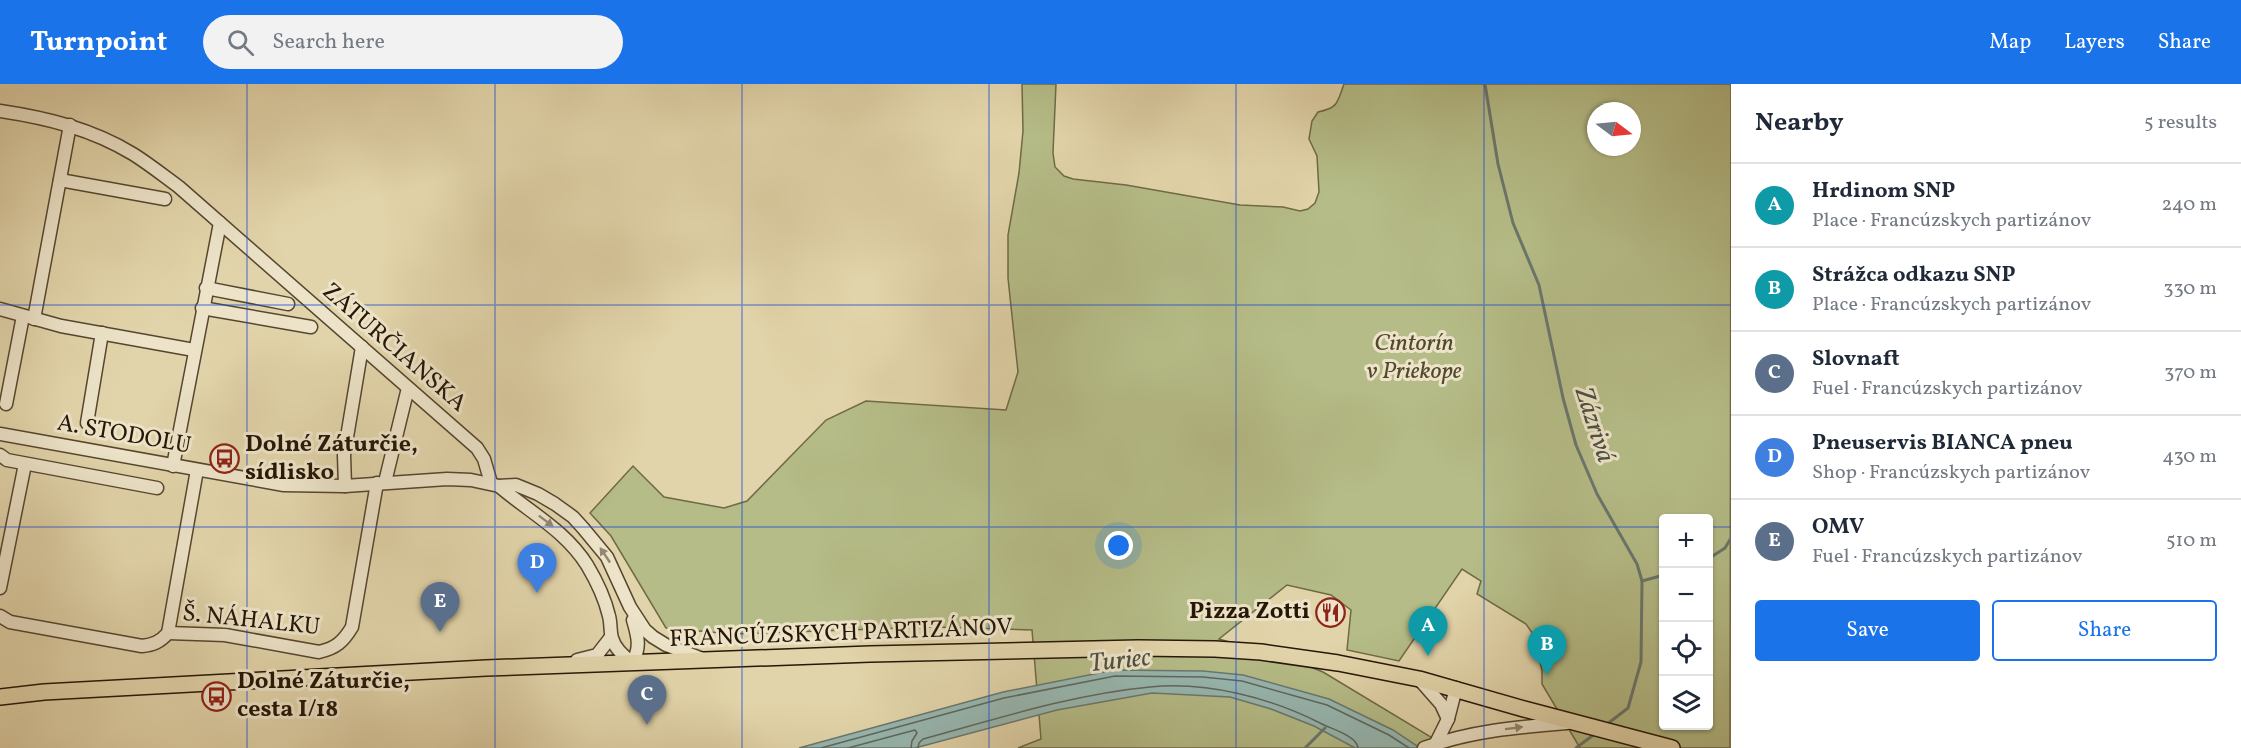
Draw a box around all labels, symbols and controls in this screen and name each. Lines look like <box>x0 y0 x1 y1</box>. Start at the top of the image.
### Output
search box <box>203 15 623 69</box>
text: Turnpoint <box>30 23 167 62</box>
icon: search <box>224 26 257 59</box>
text: Search here <box>272 27 385 58</box>
text: Map <box>1989 28 2031 57</box>
text: Layers <box>2064 28 2125 57</box>
text: Share <box>2158 28 2211 57</box>
north arrow <box>1587 102 1641 156</box>
text: Nearby <box>1755 105 1844 141</box>
text: 5 results <box>2144 109 2217 137</box>
text: Hrdinom SNP <box>1812 176 1955 207</box>
text: A <box>1767 191 1782 219</box>
text: 240 m <box>2162 191 2217 219</box>
text: Place · Francúzskych partizánov <box>1812 207 2091 235</box>
text: Strážca odkazu SNP <box>1812 260 2016 291</box>
street label: ZÁTURČIANSKA <box>314 275 474 421</box>
text: B <box>1768 275 1781 303</box>
text: 330 m <box>2163 275 2217 303</box>
text: Place · Francúzskych partizánov <box>1812 291 2091 319</box>
park label: Cintorín v Priekope <box>1367 327 1462 389</box>
text: Slovnaft <box>1812 344 1900 375</box>
text: C <box>1768 359 1781 387</box>
text: 370 m <box>2164 359 2217 387</box>
text: Fuel · Francúzskych partizánov <box>1812 375 2083 403</box>
water label: Zázrivá <box>1565 382 1623 467</box>
street label: A. STODOLU <box>54 406 194 464</box>
place label: Dolné Záturčie, sídlisko <box>245 428 418 490</box>
text: Pneuservis BIANCA pneu <box>1812 428 2073 459</box>
bus stop icon: Dolné Záturčie, sídlisko <box>208 443 240 475</box>
text: D <box>1767 443 1782 471</box>
text: 430 m <box>2162 443 2217 471</box>
text: Shop · Francúzskych partizánov <box>1812 459 2090 487</box>
text: OMV <box>1812 512 1864 543</box>
one-way arrow <box>538 514 553 526</box>
map controls <box>1659 514 1713 730</box>
button: + <box>1659 514 1713 568</box>
text: E <box>1768 527 1781 555</box>
text: 510 m <box>2166 527 2217 555</box>
your location <box>1104 531 1133 560</box>
text: Fuel · Francúzskych partizánov <box>1812 543 2083 571</box>
pin: D <box>518 544 556 593</box>
one-way arrow <box>599 547 611 563</box>
button: − <box>1659 568 1713 622</box>
pin: E <box>420 582 460 632</box>
place label: Pizza Zotti <box>1189 595 1310 629</box>
restaurant icon: Pizza Zotti <box>1315 596 1347 628</box>
street label: Š. NÁHALKU <box>181 597 321 645</box>
button: Save <box>1755 600 1980 661</box>
button: Share <box>1992 600 2217 661</box>
pin: A <box>1408 606 1448 656</box>
street label: FRANCÚZSKYCH PARTIZÁNOV <box>669 611 1013 657</box>
button: locate <box>1659 622 1713 676</box>
pin: B <box>1528 626 1566 675</box>
water label: Turiec <box>1087 640 1153 682</box>
place label: Dolné Záturčie, cesta I/18 <box>237 665 410 727</box>
pin: C <box>628 676 666 725</box>
button: layers <box>1659 676 1713 730</box>
bus stop icon: Dolné Záturčie, cesta I/18 <box>200 680 232 712</box>
one-way arrow <box>1504 723 1523 732</box>

